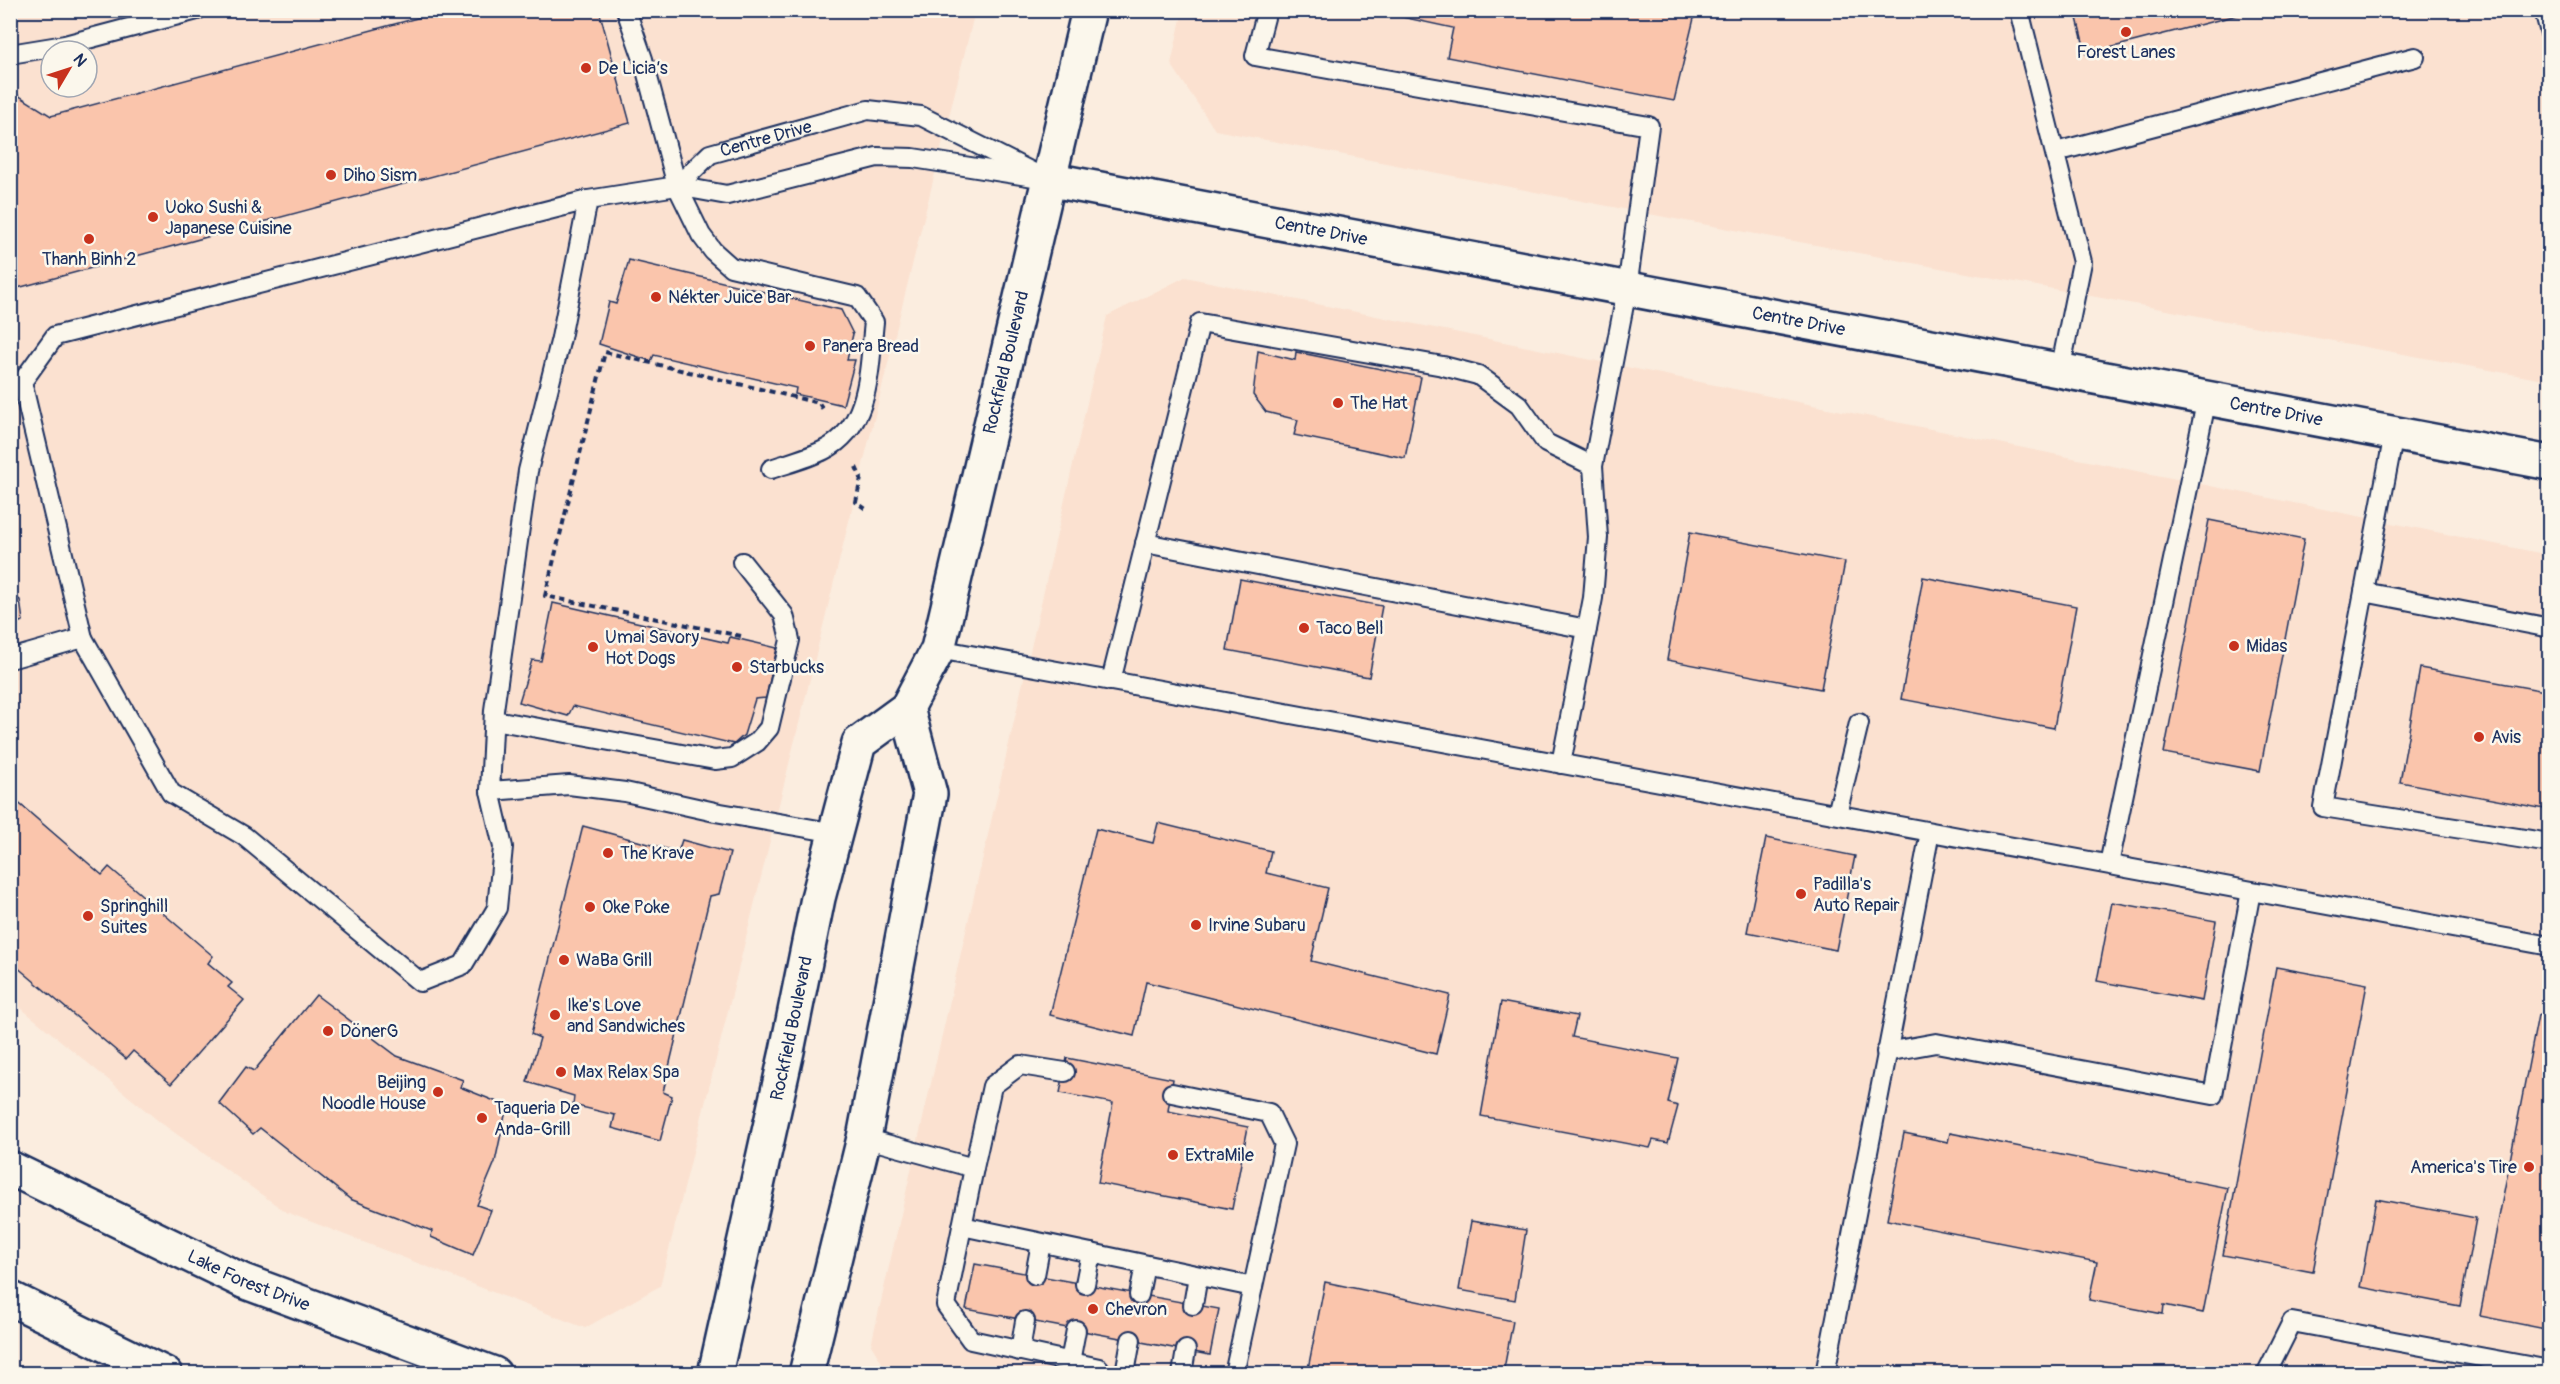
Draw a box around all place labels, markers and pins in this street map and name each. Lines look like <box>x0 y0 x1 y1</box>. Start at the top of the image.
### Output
marker: Forest Lanes <box>2119 25 2133 39</box>
place label: Forest Lanes <box>2077 41 2175 64</box>
place label: De Licia’s <box>598 57 668 80</box>
marker: De Licia’s <box>579 61 593 75</box>
place label: Diho Sism <box>343 164 417 187</box>
marker: Diho Sism <box>324 168 338 182</box>
place label: Uoko Sushi & Japanese Cuisine <box>165 196 292 240</box>
marker: Uoko Sushi & Japanese Cuisine <box>146 210 160 224</box>
marker: Thanh Binh 2 <box>82 232 96 246</box>
place label: Thanh Binh 2 <box>42 248 136 271</box>
place label: Nékter Juice Bar <box>668 286 792 309</box>
marker: Nékter Juice Bar <box>649 290 663 304</box>
place label: Panera Bread <box>822 335 919 358</box>
marker: Panera Bread <box>803 339 817 353</box>
place label: The Hat <box>1350 392 1408 415</box>
marker: The Hat <box>1331 396 1345 410</box>
place label: Taco Bell <box>1316 617 1384 640</box>
marker: Taco Bell <box>1297 621 1311 635</box>
place label: Umai Savory Hot Dogs <box>605 626 699 670</box>
place label: Midas <box>2246 635 2287 658</box>
marker: Midas <box>2227 639 2241 653</box>
marker: Umai Savory Hot Dogs <box>586 640 600 654</box>
place label: Starbucks <box>749 656 824 679</box>
marker: Starbucks <box>730 660 744 674</box>
place label: Avis <box>2491 726 2521 749</box>
marker: Avis <box>2472 730 2486 744</box>
place label: The Krave <box>620 842 694 865</box>
marker: The Krave <box>601 846 615 860</box>
place label: Padilla's Auto Repair <box>1813 873 1900 917</box>
marker: Padilla's Auto Repair <box>1794 887 1808 901</box>
place label: Springhill Suites <box>100 895 168 939</box>
place label: Oke Poke <box>602 896 670 919</box>
marker: Oke Poke <box>583 900 597 914</box>
marker: Springhill Suites <box>81 909 95 923</box>
place label: Irvine Subaru <box>1208 914 1306 937</box>
marker: Irvine Subaru <box>1189 918 1203 932</box>
place label: WaBa Grill <box>576 949 652 972</box>
marker: WaBa Grill <box>557 953 571 967</box>
place label: Ike's Love and Sandwiches <box>567 994 685 1038</box>
marker: Ike's Love and Sandwiches <box>548 1008 562 1022</box>
place label: DönerG <box>340 1020 399 1043</box>
marker: DönerG <box>321 1024 335 1038</box>
place label: Max Relax Spa <box>573 1061 679 1084</box>
marker: Max Relax Spa <box>554 1065 568 1079</box>
place label: Beijing Noodle House <box>322 1071 426 1115</box>
marker: Beijing Noodle House <box>431 1085 445 1099</box>
place label: Taqueria De Anda-Grill <box>494 1097 580 1141</box>
marker: Taqueria De Anda-Grill <box>475 1111 489 1125</box>
place label: ExtraMile <box>1185 1144 1254 1167</box>
marker: ExtraMile <box>1166 1148 1180 1162</box>
place label: America's Tire <box>2410 1156 2517 1179</box>
marker: America's Tire <box>2522 1160 2536 1174</box>
place label: Chevron <box>1105 1298 1167 1321</box>
marker: Chevron <box>1086 1302 1100 1316</box>

